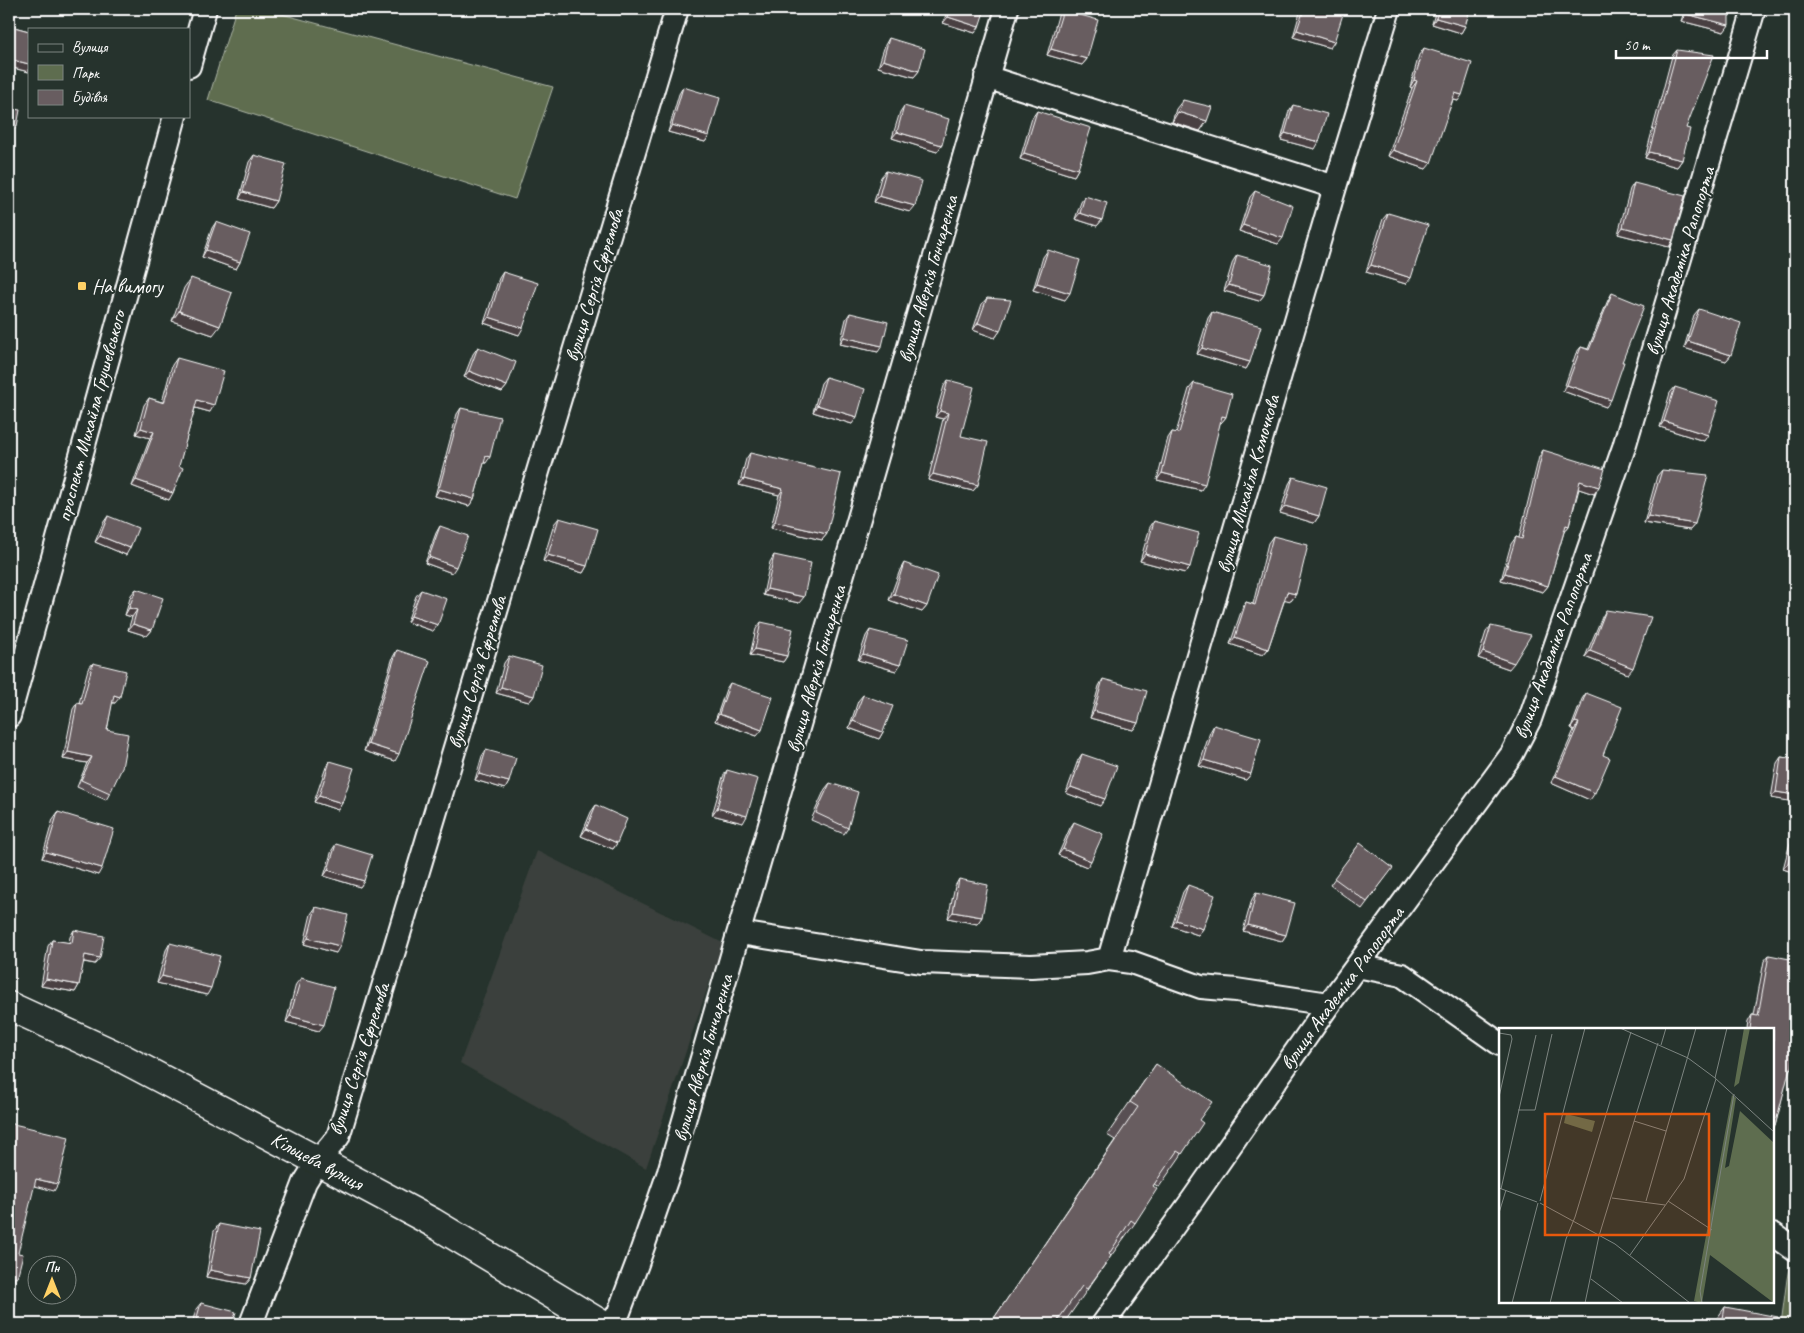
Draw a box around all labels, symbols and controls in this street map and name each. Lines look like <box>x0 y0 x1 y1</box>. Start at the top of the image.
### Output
legend <box>28 28 190 118</box>
scale bar <box>1616 28 1768 60</box>
text: 50 m <box>1624 36 1651 55</box>
text: Вулиця <box>72 38 109 57</box>
text: Парк <box>72 64 100 83</box>
text: Будівля <box>72 88 107 107</box>
street label: вулиця Академіка Рапопорта <box>1639 162 1721 358</box>
street label: вулиця Аверкія Гончаренка <box>892 191 964 365</box>
street label: вулиця Сергія Єфремова <box>559 204 630 365</box>
place label: На вимогу <box>92 274 165 299</box>
marker: На вимогу <box>76 280 88 292</box>
street label: проспект Михайла Грушевського <box>51 306 132 524</box>
street label: вулиця Михайла Комочкова <box>1211 390 1286 576</box>
street label: вулиця Академіка Рапопорта <box>1508 548 1599 742</box>
street label: вулиця Аверкія Гончаренка <box>780 581 852 755</box>
street label: вулиця Сергія Єфремова <box>442 591 513 752</box>
street label: вулиця Академіка Рапопорта <box>1274 900 1411 1075</box>
street label: вулиця Аверкія Гончаренка <box>667 970 739 1144</box>
street label: вулиця Сергія Єфремова <box>323 978 396 1138</box>
inset map <box>1499 1028 1774 1303</box>
street label: Кільцева вулиця <box>267 1126 369 1197</box>
north arrow <box>28 1256 78 1306</box>
text: Пн <box>45 1259 60 1276</box>

